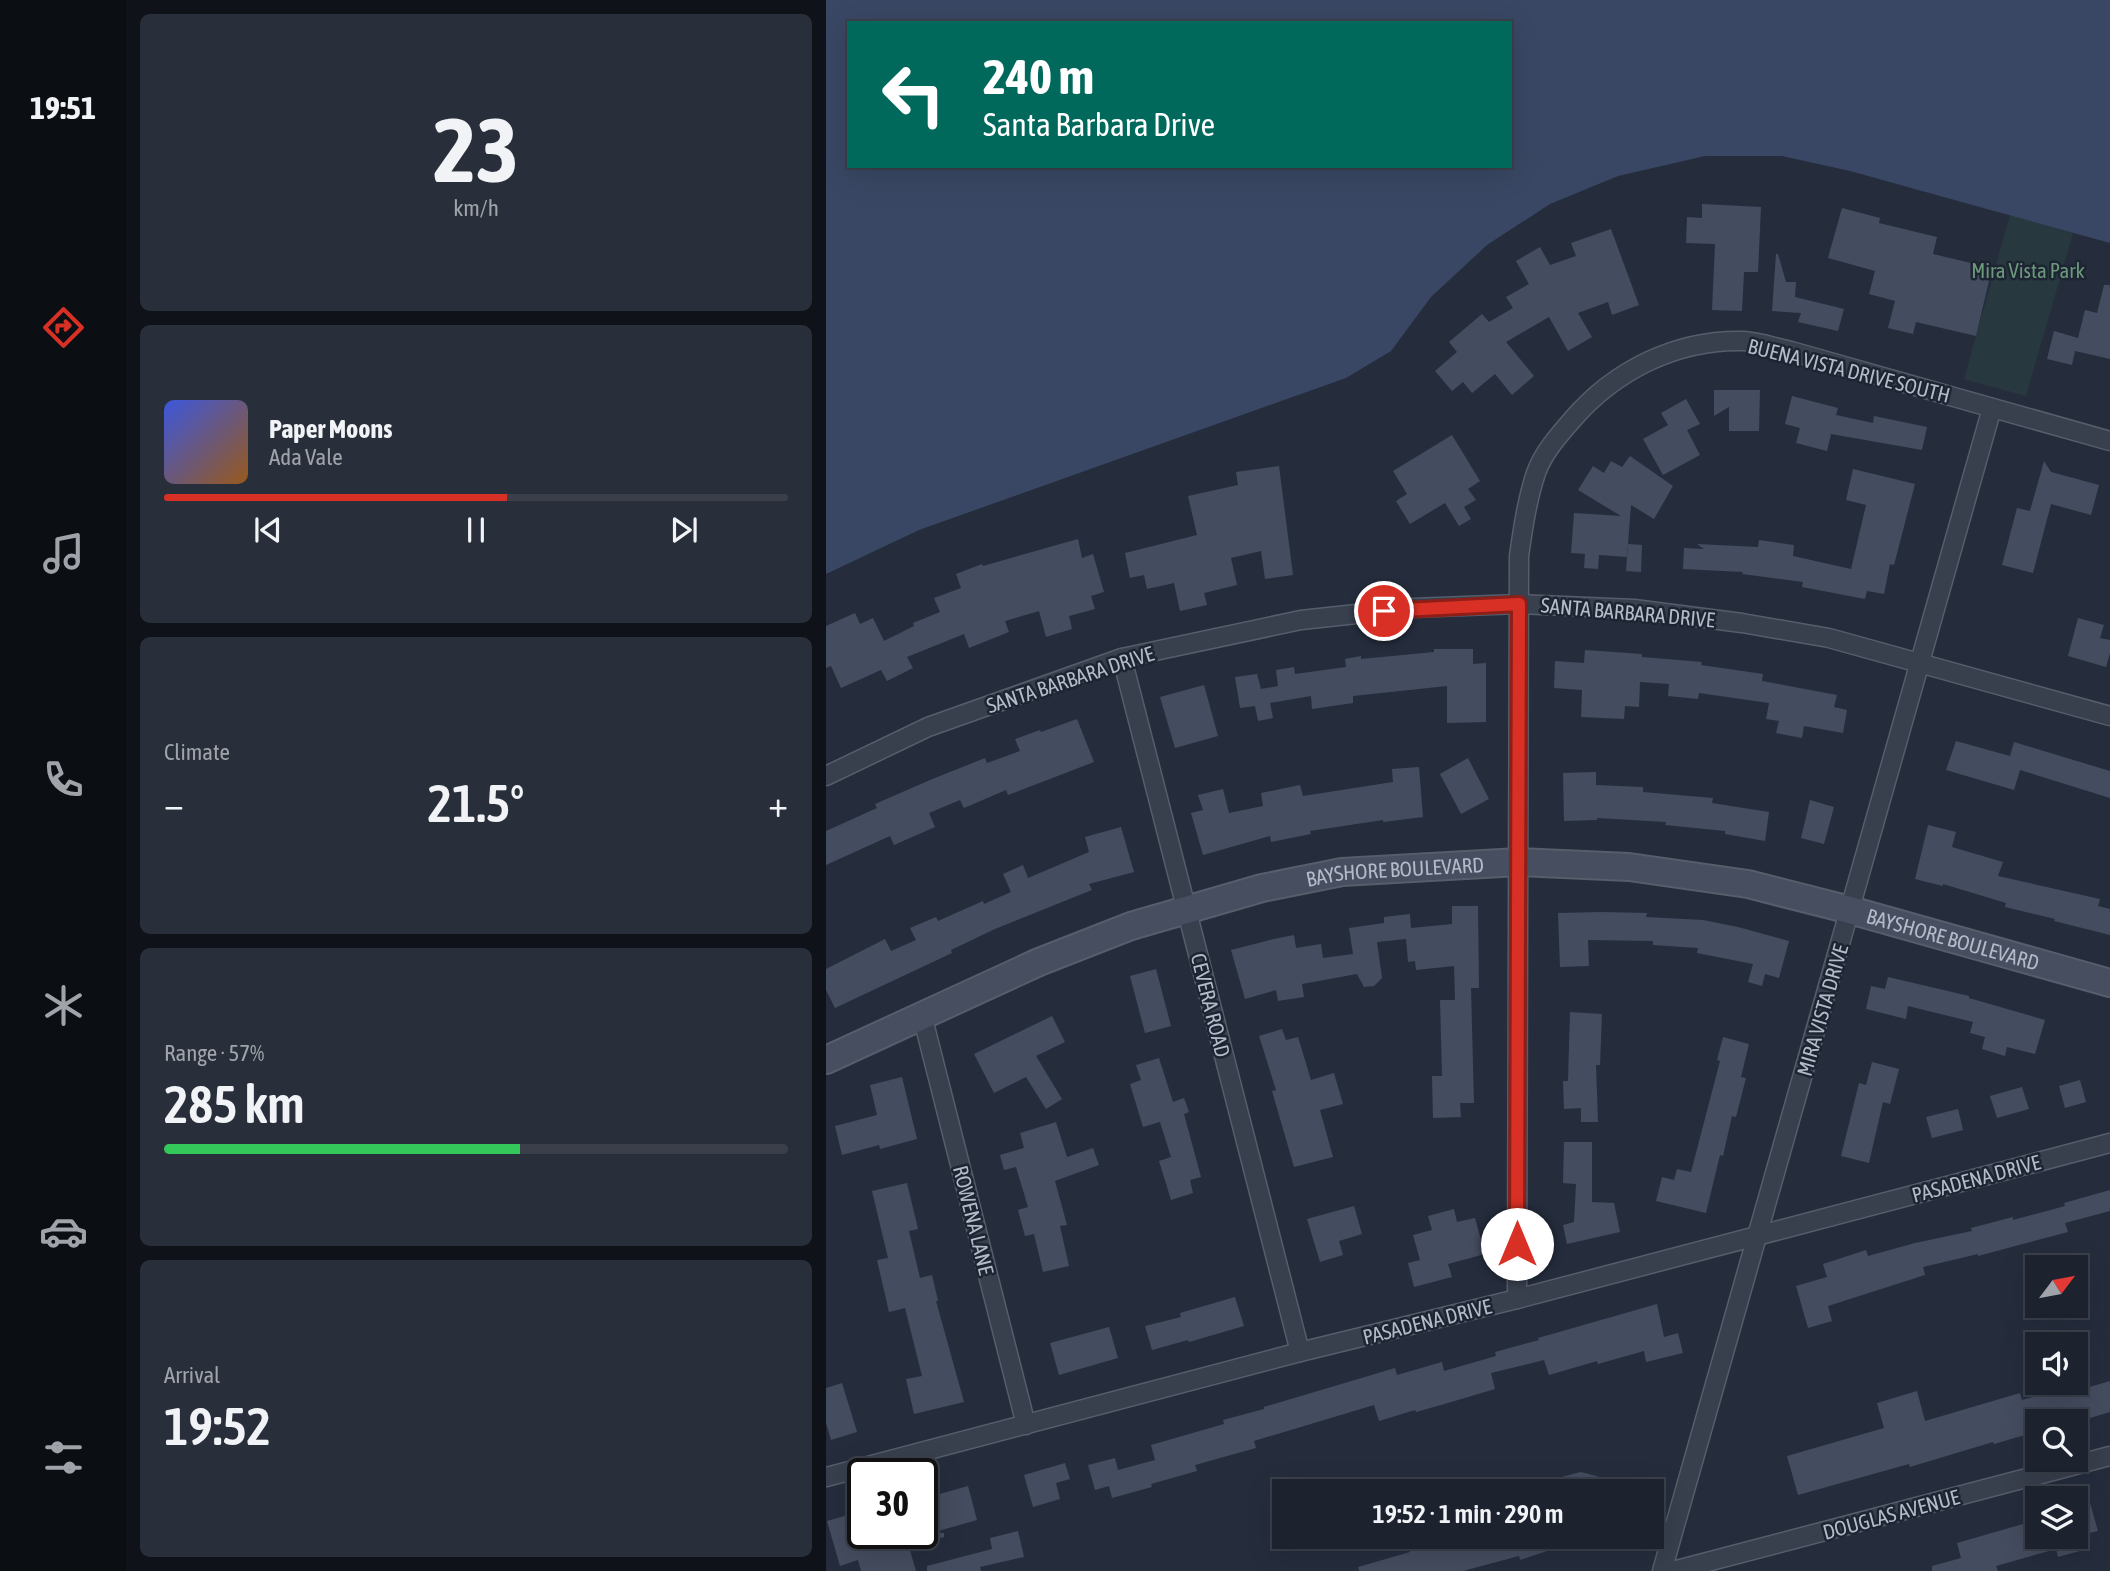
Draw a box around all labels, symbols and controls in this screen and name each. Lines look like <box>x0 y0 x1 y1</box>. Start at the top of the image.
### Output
text: 240 m <box>983 48 1094 104</box>
icon: left <box>868 49 959 140</box>
text: 19:51 <box>30 89 96 126</box>
text: 23 <box>433 97 519 201</box>
text: Santa Barbara Drive <box>983 106 1215 143</box>
text: km/h <box>453 195 499 221</box>
park label: Mira Vista Park <box>1971 258 2085 282</box>
icon: directions <box>39 303 88 352</box>
street label: BUENA VISTA DRIVE SOUTH <box>1745 333 1953 407</box>
text: Paper Moons <box>269 414 392 444</box>
text: Ada Vale <box>269 444 343 470</box>
icon: previous <box>249 511 287 549</box>
icon: pause <box>457 511 495 549</box>
icon: next <box>665 511 703 549</box>
icon: music <box>39 529 88 578</box>
pin <box>1354 581 1414 641</box>
icon: arrive <box>1365 592 1403 630</box>
street label: SANTA BARBARA DRIVE <box>1540 592 1716 632</box>
street label: SANTA BARBARA DRIVE <box>983 641 1157 717</box>
text: Climate <box>164 739 230 765</box>
icon: phone <box>39 755 88 804</box>
text: 21.5° <box>428 773 524 833</box>
text: − <box>164 782 184 825</box>
text: + <box>768 782 788 825</box>
street label: BAYSHORE BOULEVARD <box>1304 852 1484 891</box>
street label: BAYSHORE BOULEVARD <box>1864 903 2042 975</box>
street label: MIRA VISTA DRIVE <box>1792 941 1852 1079</box>
street label: CEVERA ROAD <box>1187 951 1235 1059</box>
icon: climate <box>39 981 88 1030</box>
text: Range · 57% <box>164 1040 264 1066</box>
text: 285 km <box>164 1074 305 1134</box>
street label: PASADENA DRIVE <box>1909 1149 2043 1207</box>
street label: ROWENA LANE <box>949 1163 999 1277</box>
icon: car <box>39 1207 88 1256</box>
position arrow <box>1480 1207 1554 1281</box>
north arrow <box>2025 1255 2088 1318</box>
map controls <box>2025 1255 2088 1549</box>
street label: PASADENA DRIVE <box>1360 1293 1494 1349</box>
button: sound <box>2025 1332 2088 1395</box>
text: Arrival <box>164 1362 220 1388</box>
text: 19:52 <box>164 1396 271 1456</box>
button: search <box>2025 1409 2088 1472</box>
icon: filters <box>39 1433 88 1482</box>
speed limit sign: 30 <box>847 1458 938 1549</box>
street label: DOUGLAS AVENUE <box>1820 1484 1962 1544</box>
button: layers <box>2025 1486 2088 1549</box>
text: 19:52 · 1 min · 290 m <box>1373 1499 1563 1529</box>

